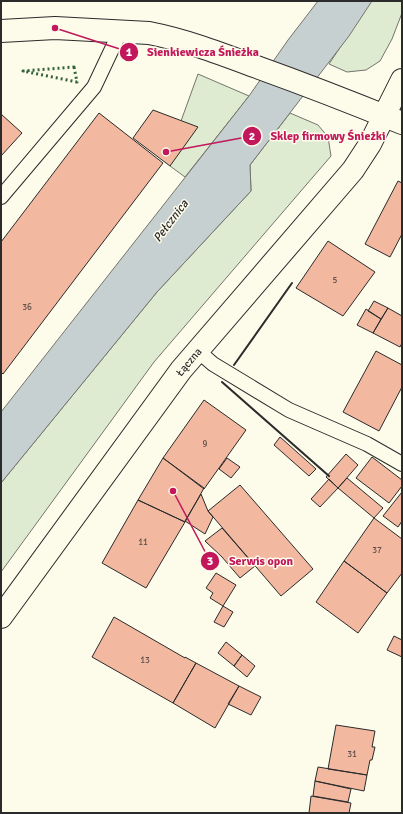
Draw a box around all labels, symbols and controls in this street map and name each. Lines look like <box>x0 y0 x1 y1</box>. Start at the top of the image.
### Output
callout: Sienkiewicza Śnieżka <box>119 40 267 64</box>
text: 1 <box>126 45 133 60</box>
text: Sienkiewicza Śnieżka <box>147 45 259 60</box>
callout: Sklep firmowy Śnieżki <box>242 124 394 148</box>
text: 2 <box>249 129 255 144</box>
text: Sklep firmowy Śnieżki <box>270 129 386 144</box>
water label: Pełcznica <box>150 196 192 245</box>
house number: 5 <box>333 275 338 286</box>
house number: 36 <box>22 302 32 313</box>
street label: Łączna <box>173 345 205 379</box>
house number: 9 <box>203 439 208 450</box>
house number: 11 <box>138 537 148 548</box>
house number: 37 <box>372 545 382 556</box>
callout: Serwis opon <box>200 549 301 573</box>
text: 3 <box>207 554 213 569</box>
text: Serwis opon <box>229 554 293 569</box>
house number: 13 <box>140 655 150 666</box>
house number: 31 <box>347 749 357 760</box>

